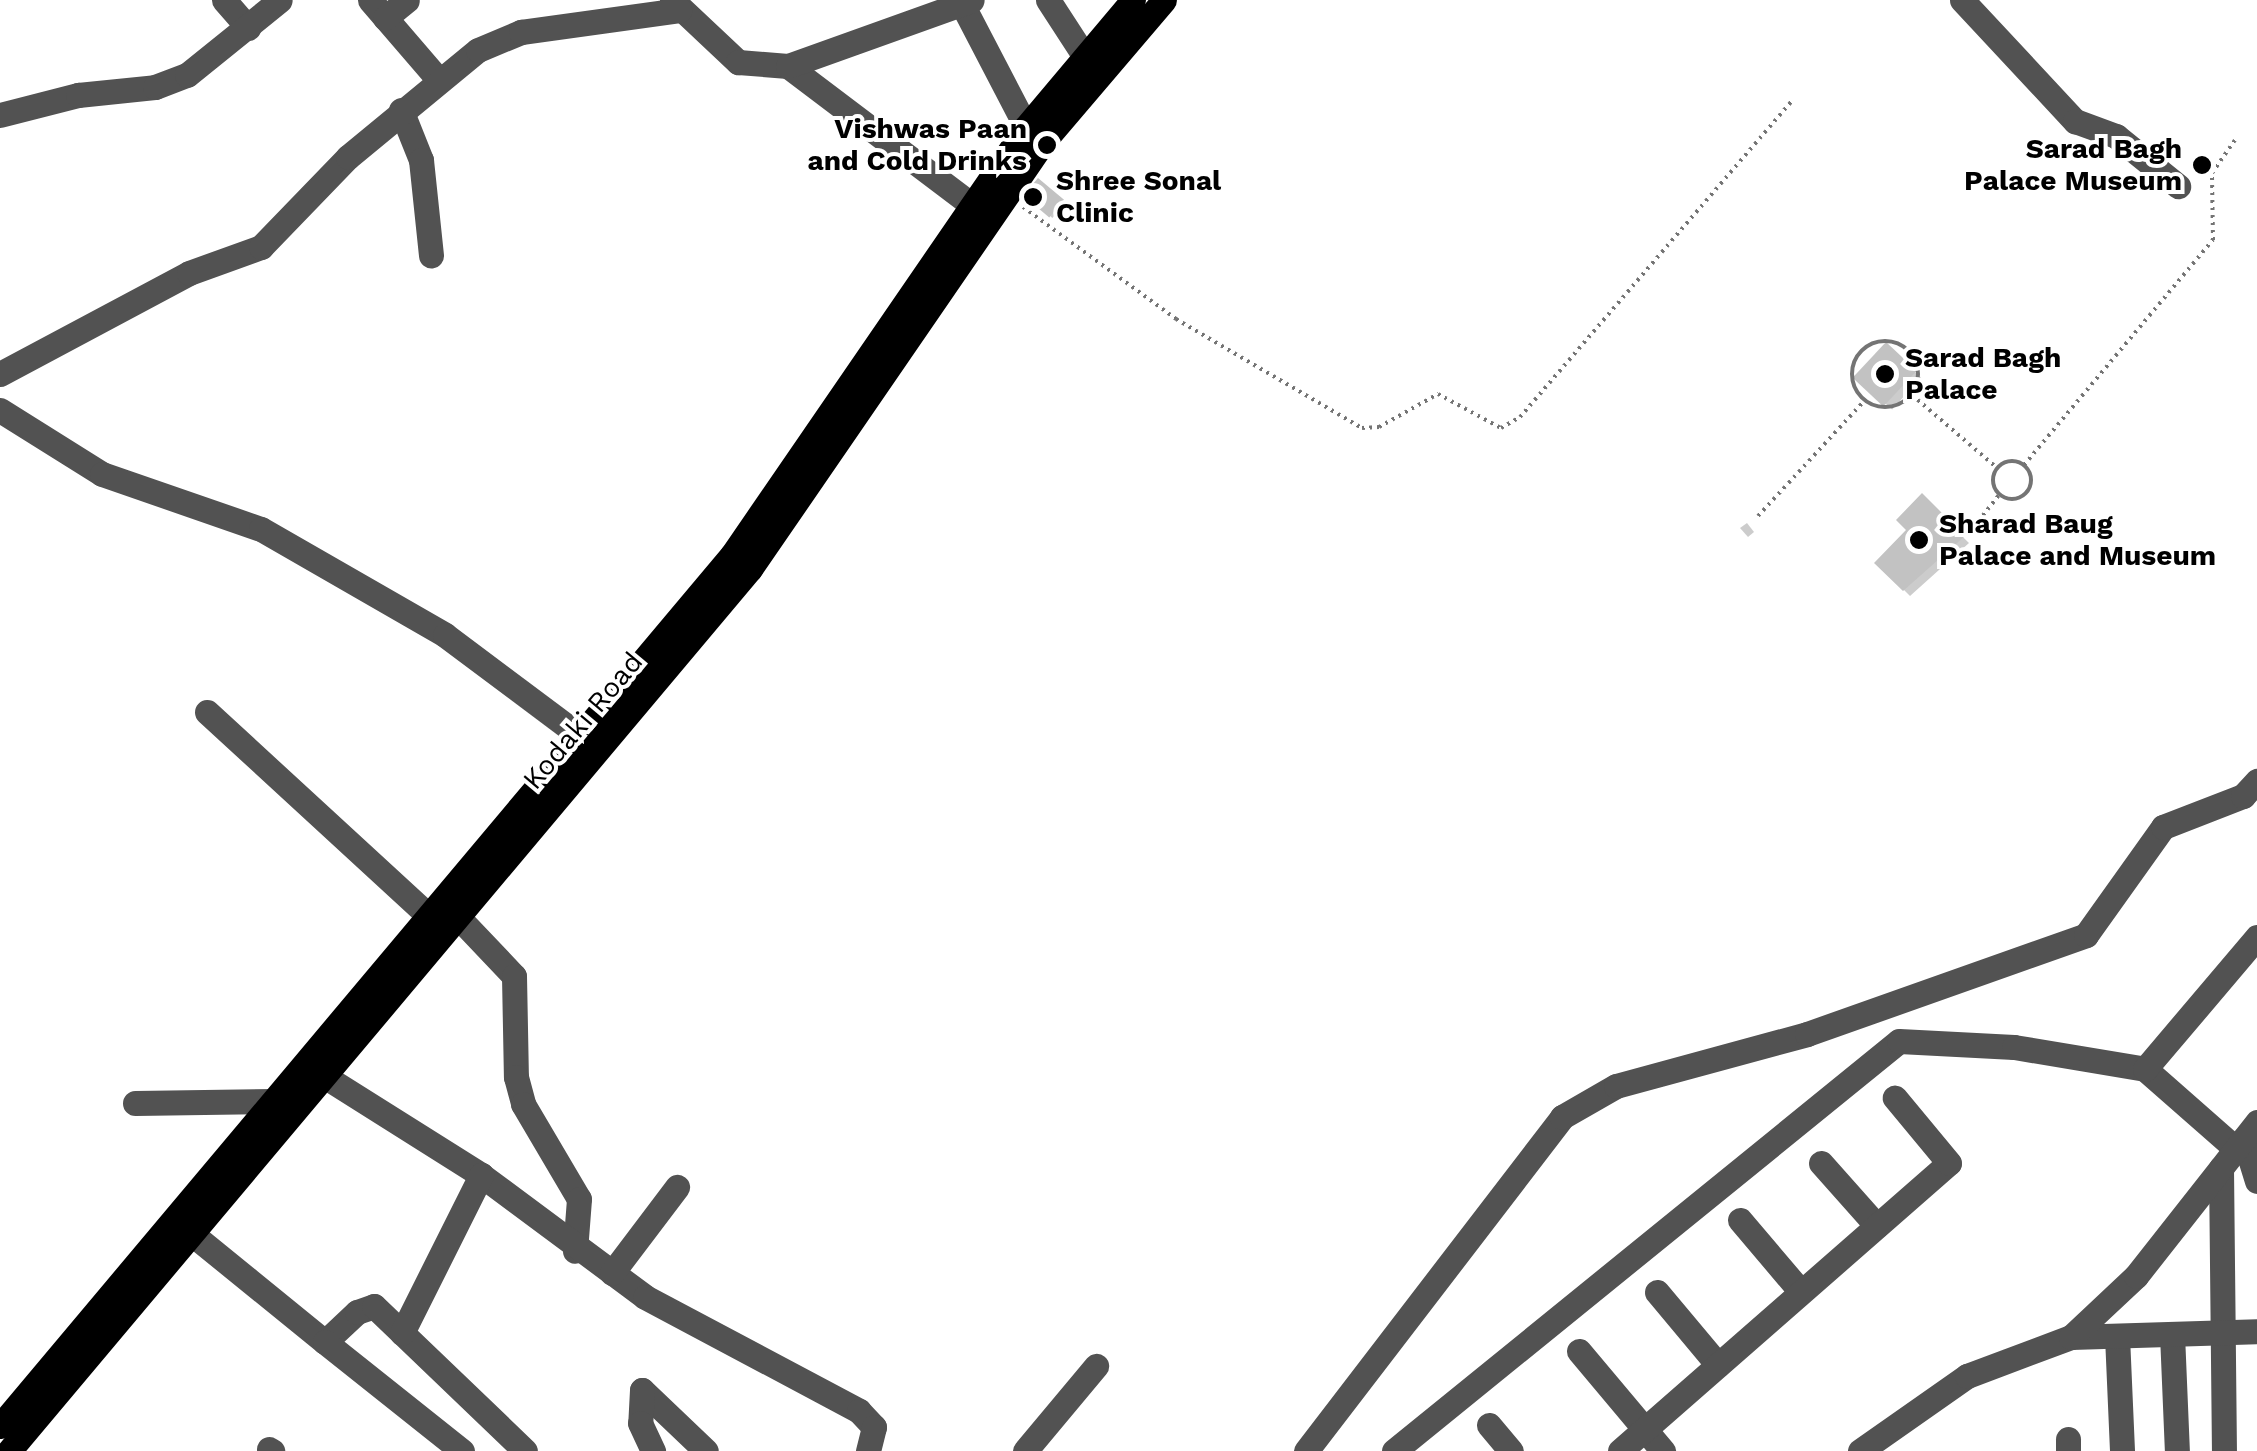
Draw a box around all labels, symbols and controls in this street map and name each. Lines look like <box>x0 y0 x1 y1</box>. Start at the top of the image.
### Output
place label: Vishwas Paan and Cold Drinks <box>807 112 1027 178</box>
place label: Sarad Bagh Palace Museum <box>1964 132 2182 198</box>
marker: Vishwas Paan and Cold Drinks <box>1036 134 1058 156</box>
marker: Sarad Bagh Palace Museum <box>2191 154 2213 176</box>
place label: Shree Sonal Clinic <box>1056 164 1221 230</box>
marker: Shree Sonal Clinic <box>1020 184 1046 210</box>
place label: Sarad Bagh Palace <box>1905 341 2061 407</box>
marker: Sarad Bagh Palace <box>1874 363 1896 385</box>
place label: Sharad Baug Palace and Museum <box>1939 507 2216 573</box>
marker: Sharad Baug Palace and Museum <box>1908 529 1930 551</box>
street label: Kodaki Road <box>516 646 650 796</box>

